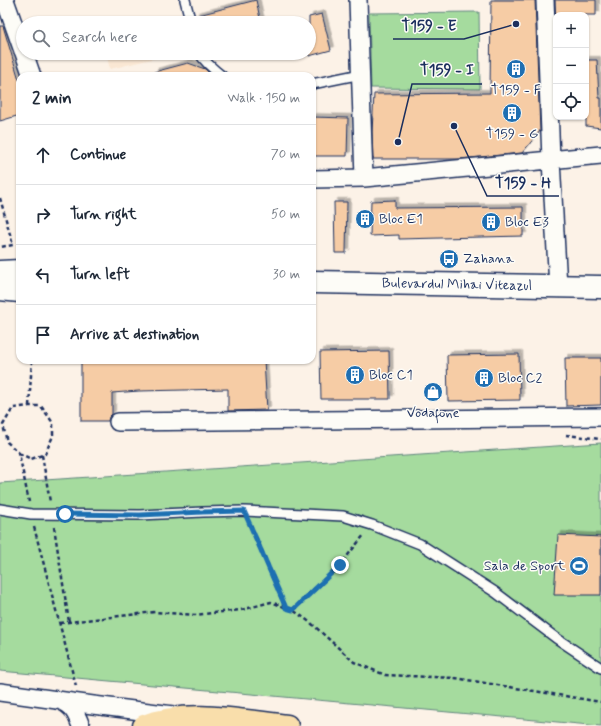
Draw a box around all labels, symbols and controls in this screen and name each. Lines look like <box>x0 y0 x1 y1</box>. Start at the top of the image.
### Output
callout: T159 - E <box>393 12 464 39</box>
map controls <box>553 12 589 120</box>
button: + <box>553 12 589 48</box>
search box <box>16 16 316 60</box>
text: T159 - E <box>402 17 457 37</box>
icon: search <box>30 27 52 49</box>
text: Search here <box>62 28 138 48</box>
button: − <box>553 48 589 84</box>
callout: T159 - I <box>412 57 482 84</box>
building icon: T159 - F <box>505 58 527 80</box>
text: T159 - I <box>420 61 474 81</box>
place label: T159 - F <box>491 81 541 99</box>
button: locate <box>553 84 589 120</box>
text: 2 min <box>32 87 72 109</box>
text: Walk · 150 m <box>227 90 300 107</box>
building icon: T159 - G <box>501 102 523 124</box>
place label: T159 - G <box>486 125 538 143</box>
icon: ahead <box>32 144 54 166</box>
text: Continue <box>70 145 126 165</box>
text: 70 m <box>271 146 300 163</box>
callout: T159 - H <box>487 169 559 196</box>
text: T159 - H <box>495 174 551 194</box>
icon: right <box>32 204 54 226</box>
text: Turn right <box>70 205 137 225</box>
text: 50 m <box>271 206 300 223</box>
building icon: Bloc E1 <box>354 208 376 230</box>
place label: Bloc E1 <box>379 210 423 228</box>
building icon: Bloc E3 <box>480 211 502 233</box>
place label: Bloc E3 <box>505 213 549 231</box>
bus stop icon: Zahana <box>438 248 460 270</box>
place label: Zahana <box>463 250 514 268</box>
icon: left <box>32 264 54 286</box>
text: Turn left <box>70 265 130 285</box>
text: 30 m <box>273 266 300 283</box>
street label: Bulevardul Mihai Viteazul <box>382 274 532 295</box>
icon: arrive <box>32 324 54 346</box>
text: Arrive at destination <box>70 325 199 345</box>
building icon: Bloc C1 <box>344 364 366 386</box>
place label: Bloc C1 <box>369 366 413 384</box>
building icon: Bloc C2 <box>473 367 495 389</box>
place label: Bloc C2 <box>498 369 543 387</box>
shop icon: Vodafone <box>422 381 444 403</box>
place label: Vodafone <box>407 404 459 424</box>
route start <box>56 505 74 523</box>
sports icon: Sala de Sport <box>568 555 590 577</box>
route end <box>331 556 349 574</box>
place label: Sala de Sport <box>484 557 566 575</box>

